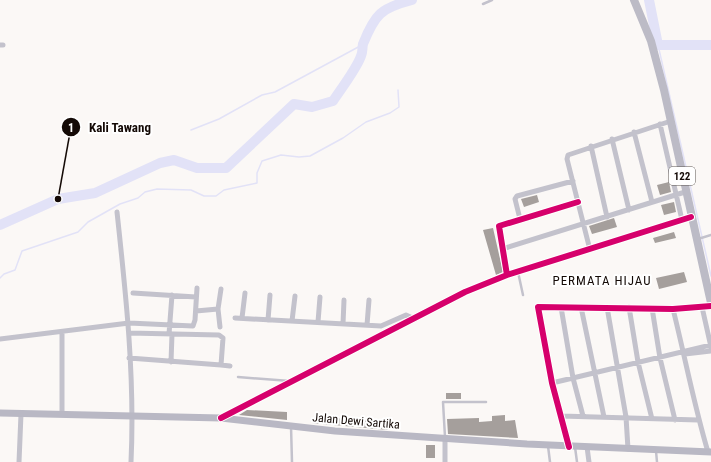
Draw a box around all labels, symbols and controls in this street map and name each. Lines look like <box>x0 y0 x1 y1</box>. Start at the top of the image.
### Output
callout: Kali Tawang <box>61 115 159 140</box>
text: Kali Tawang <box>89 120 151 135</box>
text: 1 <box>68 121 74 135</box>
road number: 122 <box>669 167 695 185</box>
district label: PERMATA HIJAU <box>552 273 652 288</box>
street label: Jalan Dewi Sartika <box>312 410 401 432</box>

